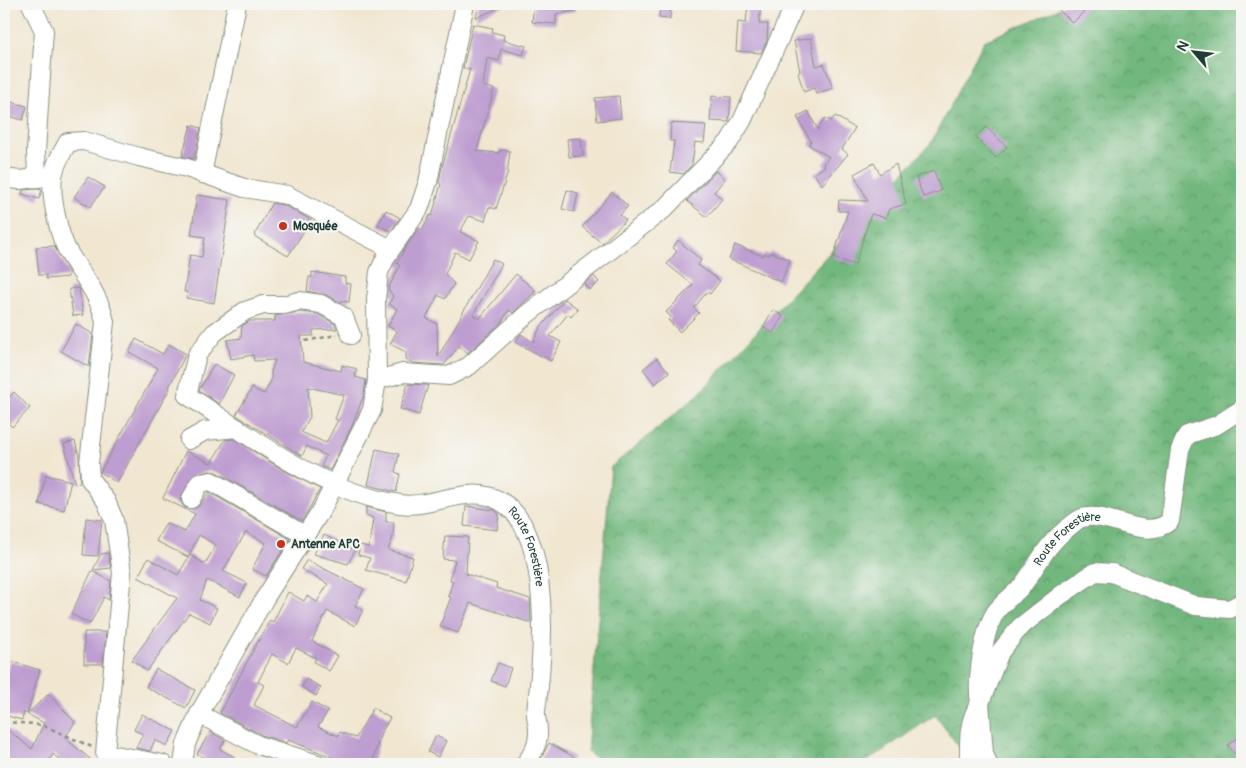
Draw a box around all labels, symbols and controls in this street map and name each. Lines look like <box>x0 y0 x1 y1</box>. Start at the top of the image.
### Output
north arrow <box>1168 28 1218 78</box>
text: N <box>1173 38 1193 54</box>
place label: Mosquée <box>293 219 338 234</box>
marker: Mosquée <box>277 220 289 232</box>
street label: Route Forestière <box>505 504 547 587</box>
street label: Route Forestière <box>1031 510 1102 569</box>
place label: Antenne APC <box>291 537 360 552</box>
marker: Antenne APC <box>275 538 287 550</box>

